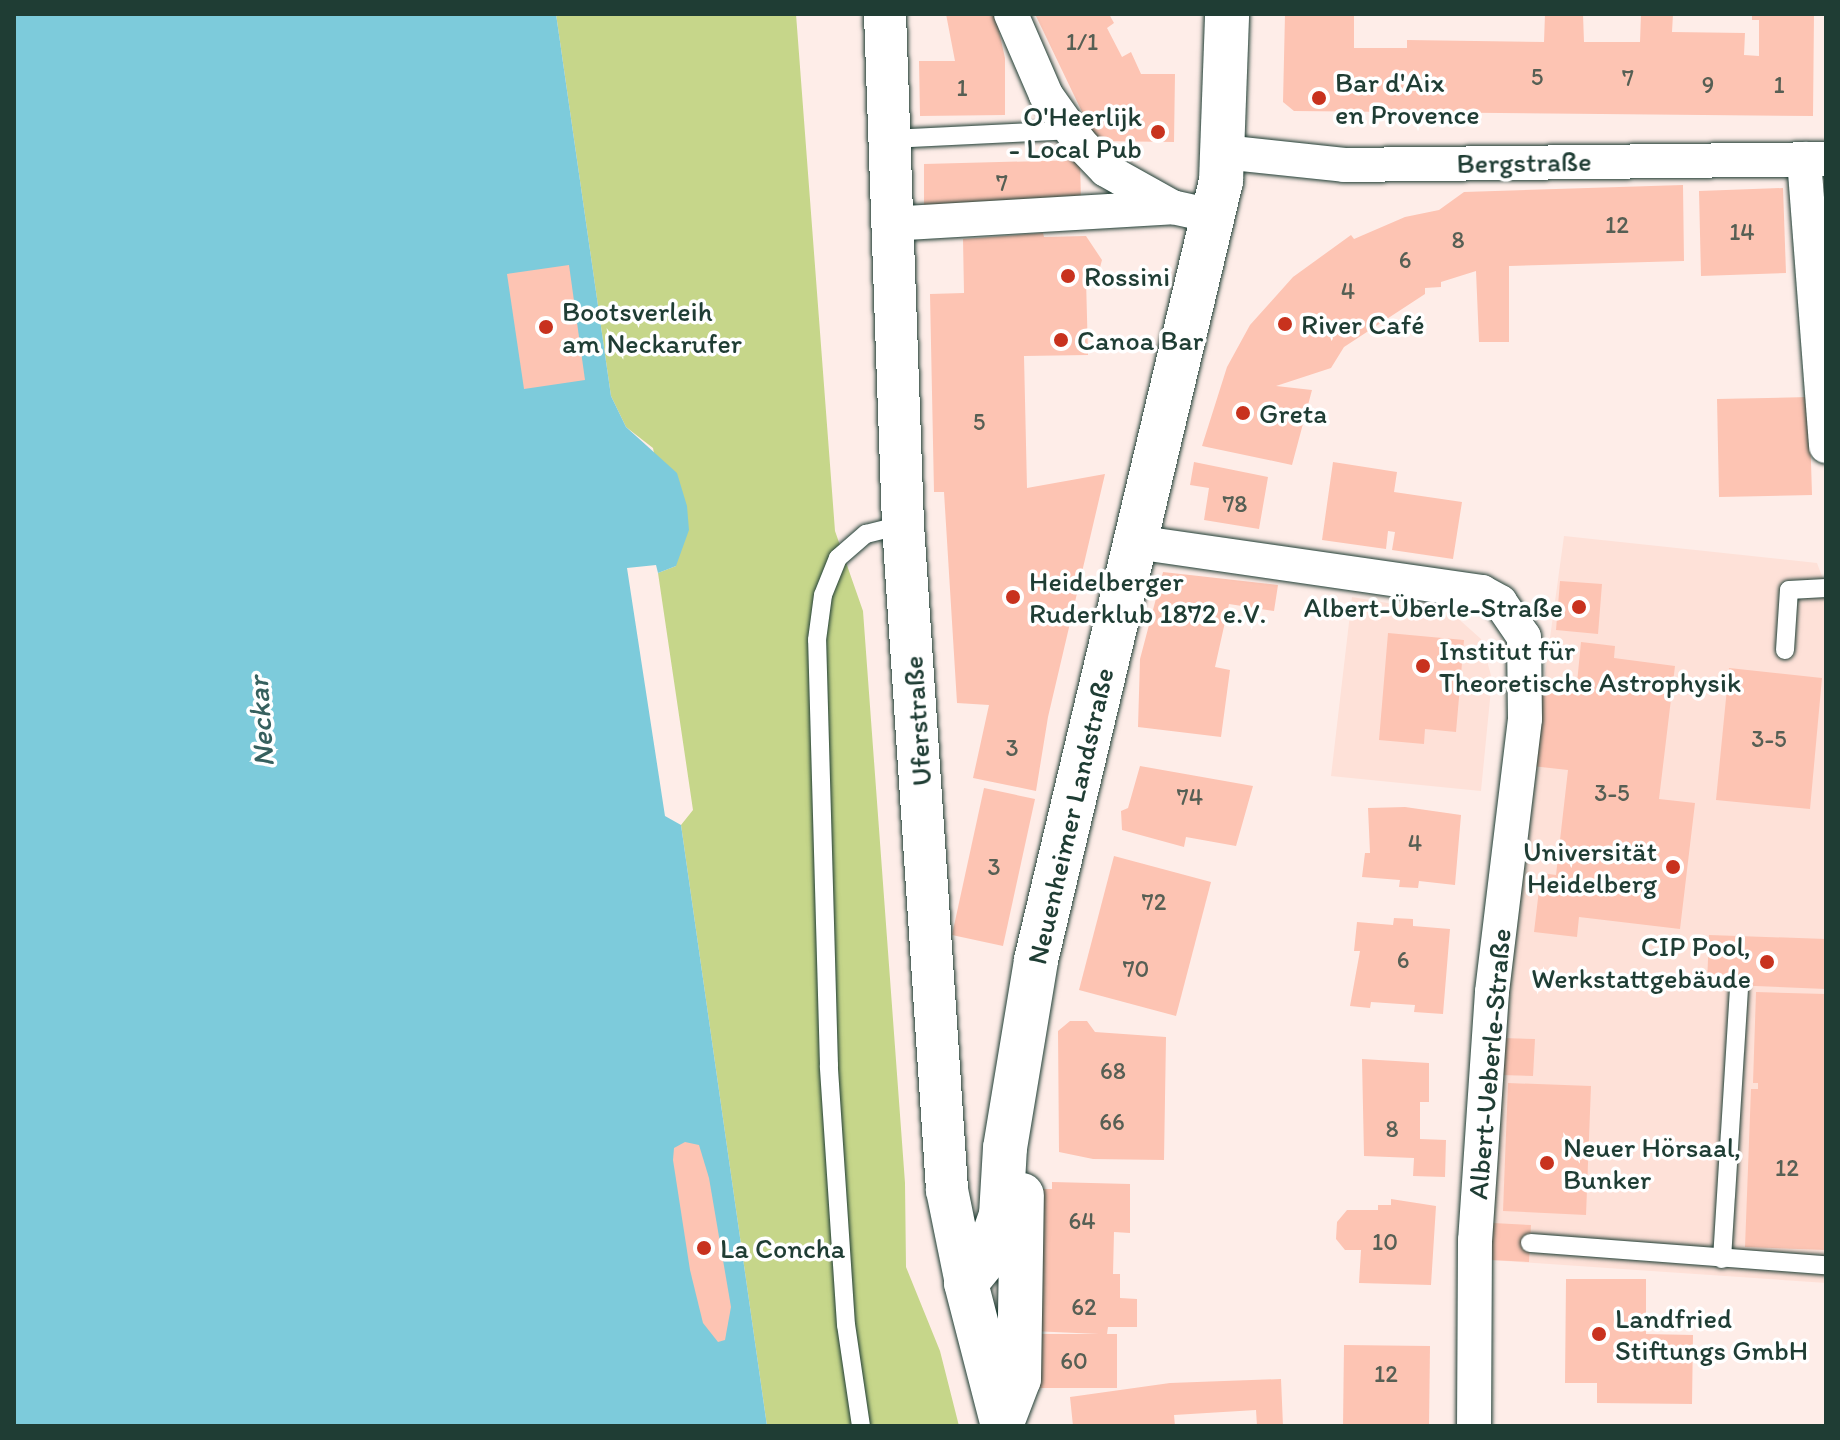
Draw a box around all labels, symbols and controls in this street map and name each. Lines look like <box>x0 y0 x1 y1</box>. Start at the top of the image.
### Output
house number: 1/1 <box>1066 28 1098 56</box>
house number: 5 <box>1531 63 1543 91</box>
house number: 7 <box>1622 64 1634 92</box>
place label: Bar d'Aix en Provence <box>1335 65 1481 131</box>
house number: 9 <box>1702 71 1714 99</box>
house number: 1 <box>1773 71 1785 99</box>
house number: 1 <box>956 74 968 102</box>
marker: Bar d'Aix en Provence <box>1310 89 1328 107</box>
place label: O'Heerlijk - Local Pub <box>1009 99 1142 165</box>
marker: O'Heerlijk - Local Pub <box>1149 123 1167 141</box>
street label: Bergstraße <box>1456 144 1592 180</box>
house number: 7 <box>996 169 1008 197</box>
house number: 12 <box>1605 211 1629 239</box>
house number: 14 <box>1729 218 1755 246</box>
house number: 8 <box>1451 226 1465 254</box>
house number: 6 <box>1399 246 1411 274</box>
place label: Rossini <box>1084 259 1170 293</box>
marker: Rossini <box>1059 267 1077 285</box>
house number: 4 <box>1341 277 1355 305</box>
place label: Bootsverleih am Neckarufer <box>562 294 740 360</box>
place label: River Café <box>1301 307 1424 341</box>
marker: River Café <box>1276 315 1294 333</box>
marker: Bootsverleih am Neckarufer <box>537 318 555 336</box>
place label: Canoa Bar <box>1077 323 1204 357</box>
marker: Canoa Bar <box>1052 331 1070 349</box>
place label: Greta <box>1259 396 1327 430</box>
marker: Greta <box>1234 404 1252 422</box>
house number: 5 <box>973 408 985 436</box>
house number: 78 <box>1222 490 1248 518</box>
place label: Heidelberger Ruderklub 1872 e.V. <box>1029 564 1266 630</box>
marker: Heidelberger Ruderklub 1872 e.V. <box>1004 588 1022 606</box>
place label: Albert-Überle-Straße <box>1304 590 1563 624</box>
marker: Albert-Überle-Straße <box>1570 598 1588 616</box>
place label: Institut für Theoretische Astrophysik <box>1439 633 1741 699</box>
street label: Uferstraße <box>896 655 938 787</box>
marker: Institut für Theoretische Astrophysik <box>1414 657 1432 675</box>
street label: Neuenheimer Landstraße <box>1019 664 1121 968</box>
water label: Neckar <box>240 676 282 768</box>
house number: 3-5 <box>1751 725 1787 753</box>
house number: 3 <box>1005 734 1019 762</box>
house number: 3-5 <box>1594 779 1630 807</box>
house number: 74 <box>1177 783 1203 811</box>
house number: 4 <box>1408 829 1422 857</box>
place label: Universität Heidelberg <box>1523 834 1657 900</box>
house number: 3 <box>987 853 1001 881</box>
marker: Universität Heidelberg <box>1664 858 1682 876</box>
house number: 72 <box>1142 888 1166 916</box>
street label: Albert-Ueberle-Straße <box>1460 927 1518 1201</box>
place label: CIP Pool, Werkstattgebäude <box>1531 929 1751 995</box>
house number: 6 <box>1397 946 1409 974</box>
marker: CIP Pool, Werkstattgebäude <box>1758 953 1776 971</box>
house number: 70 <box>1123 955 1149 983</box>
house number: 68 <box>1100 1057 1126 1085</box>
house number: 66 <box>1099 1108 1125 1136</box>
house number: 8 <box>1385 1115 1399 1143</box>
place label: Neuer Hörsaal, Bunker <box>1563 1130 1742 1196</box>
marker: Neuer Hörsaal, Bunker <box>1538 1154 1556 1172</box>
house number: 12 <box>1775 1154 1799 1182</box>
house number: 64 <box>1068 1207 1096 1235</box>
house number: 10 <box>1372 1228 1398 1256</box>
place label: La Concha <box>720 1231 845 1265</box>
marker: La Concha <box>695 1239 713 1257</box>
house number: 62 <box>1071 1293 1097 1321</box>
place label: Landfried Stiftungs GmbH <box>1615 1301 1809 1367</box>
marker: Landfried Stiftungs GmbH <box>1590 1325 1608 1343</box>
house number: 60 <box>1060 1347 1088 1375</box>
house number: 12 <box>1374 1360 1398 1388</box>

